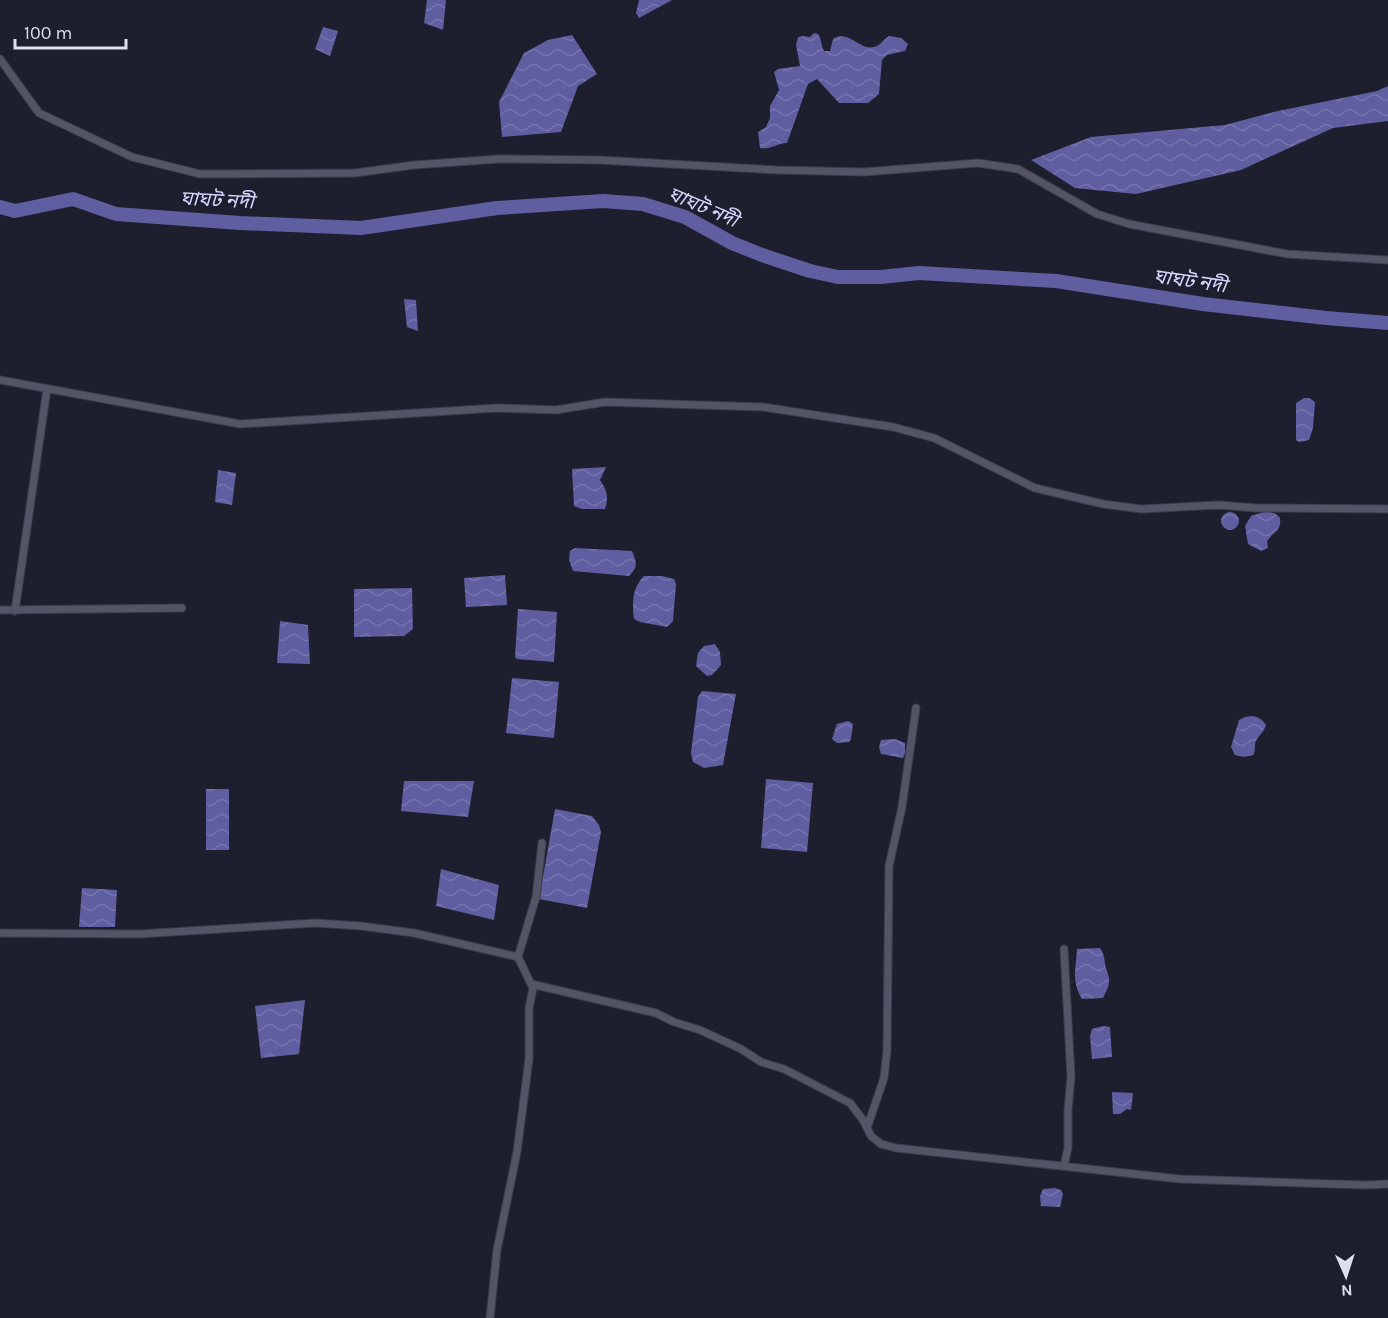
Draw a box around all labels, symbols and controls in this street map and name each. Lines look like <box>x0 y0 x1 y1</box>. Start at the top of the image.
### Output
scale bar <box>15 12 126 50</box>
text: 100 m <box>24 22 72 44</box>
water label: ঘাঘট নদী <box>665 181 745 233</box>
water label: ঘাঘট নদী <box>180 186 258 214</box>
water label: ঘাঘট নদী <box>1152 263 1232 298</box>
north arrow <box>1316 1246 1376 1306</box>
text: N <box>1341 1281 1353 1300</box>

